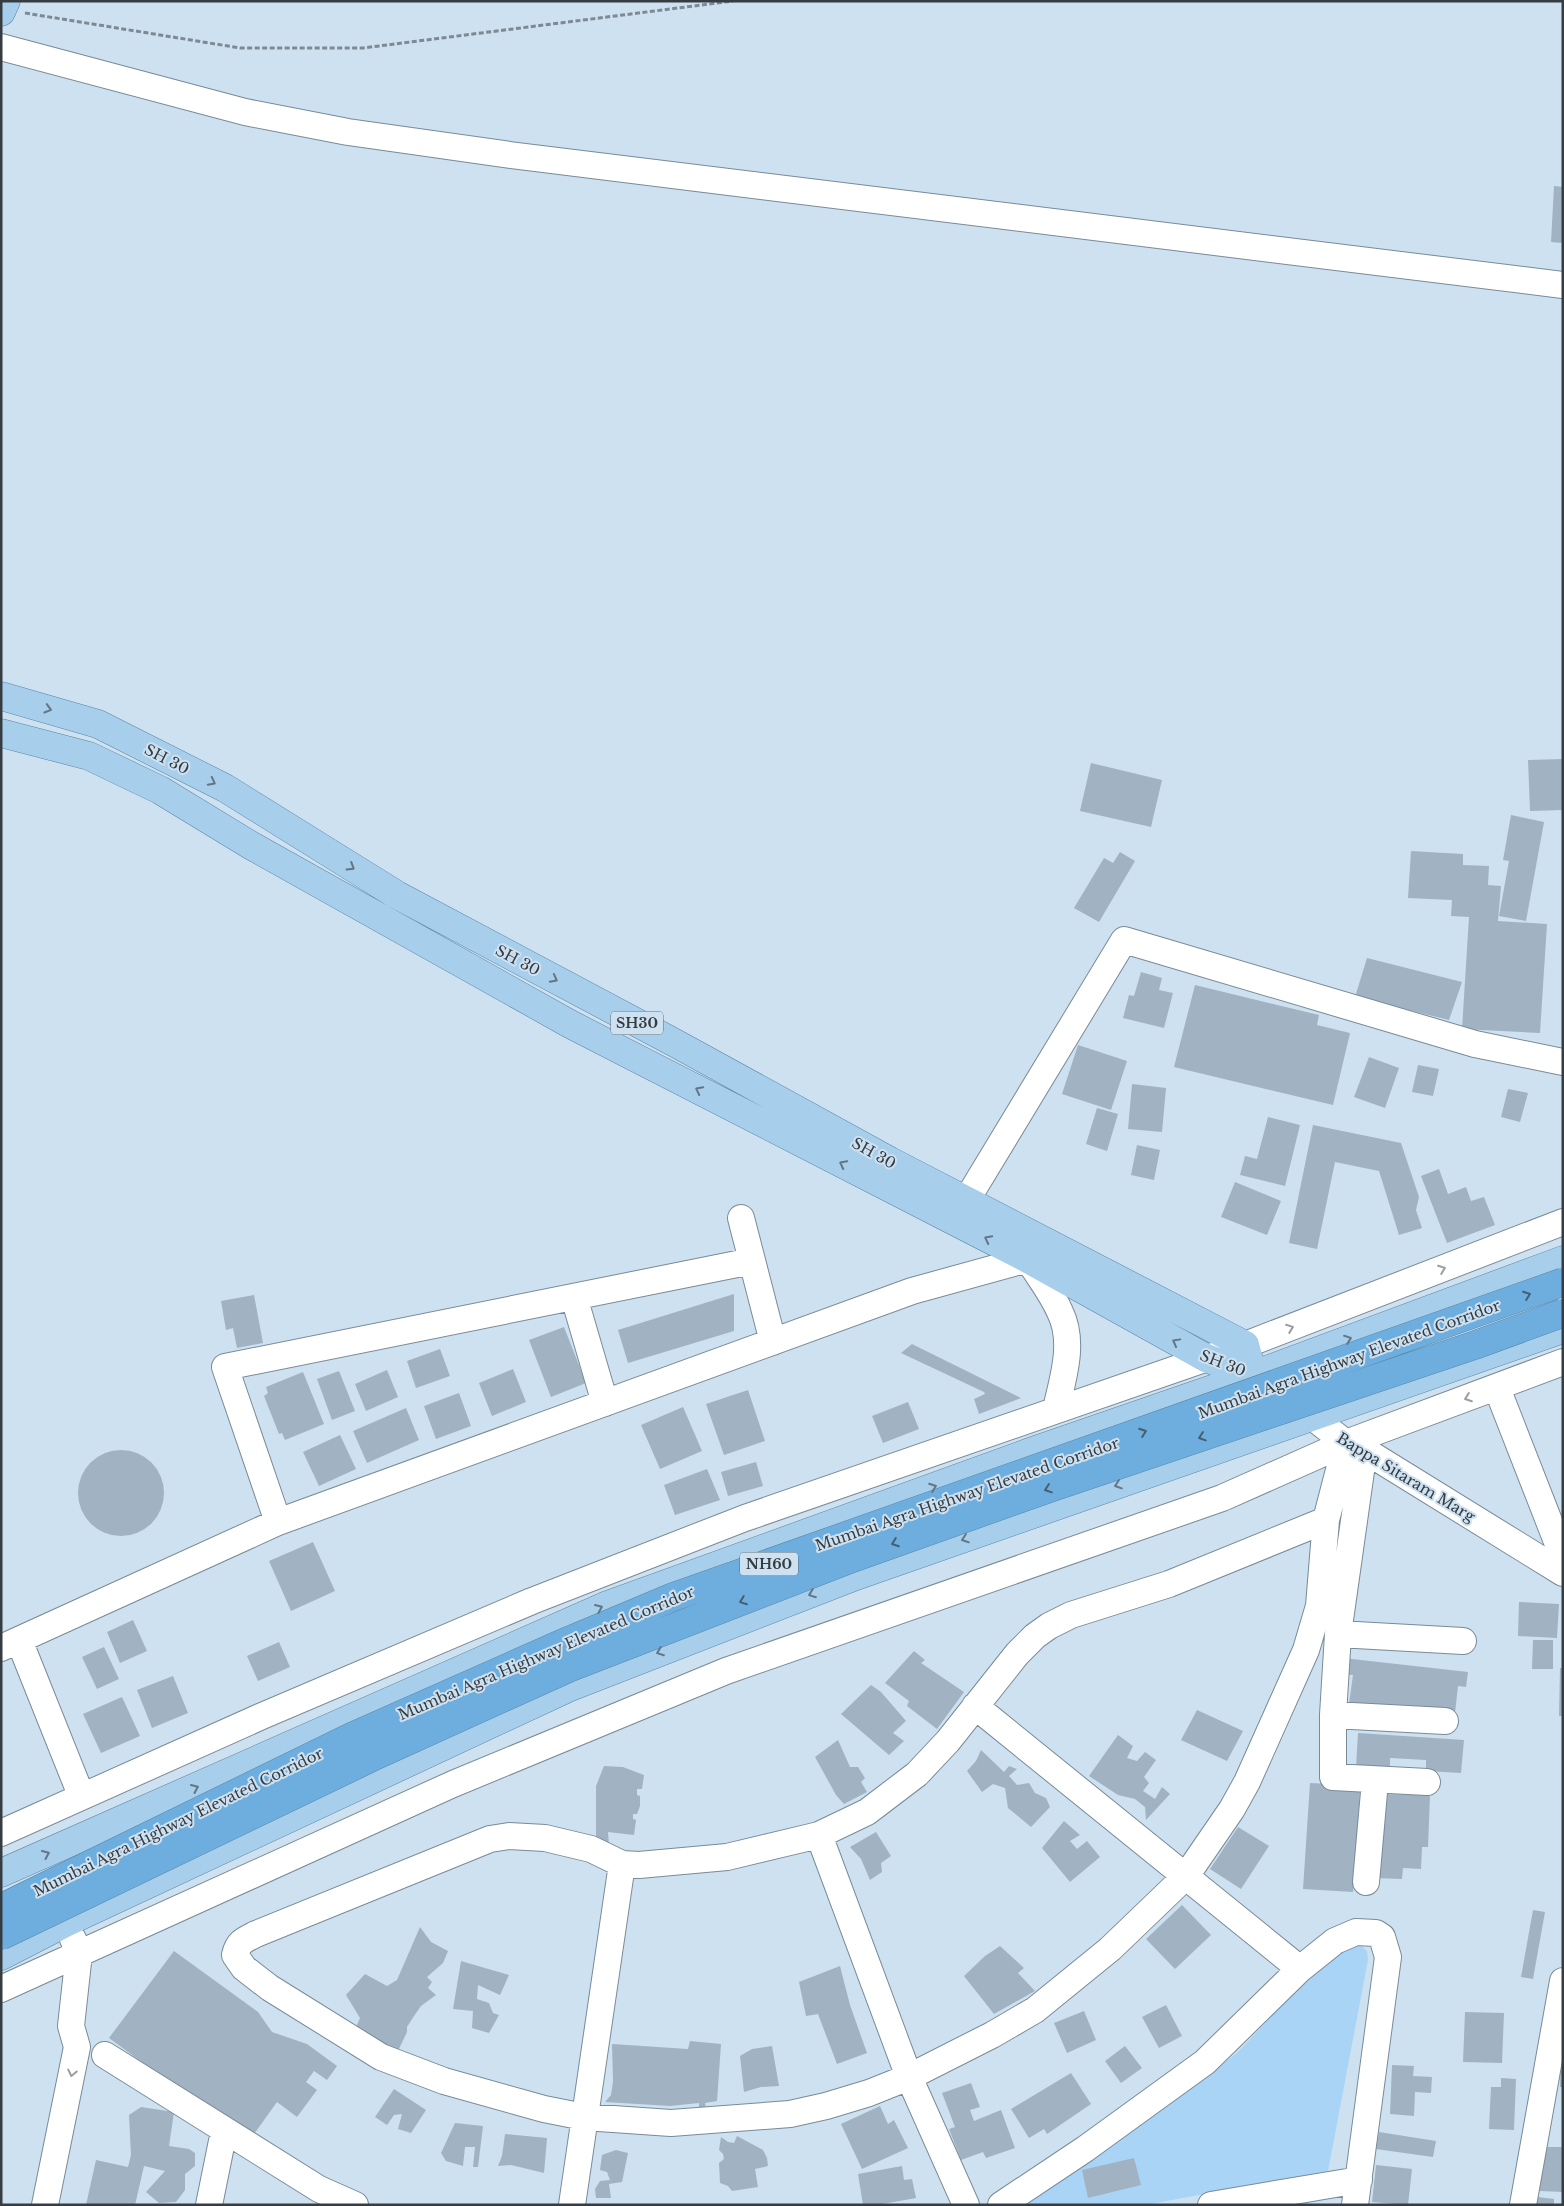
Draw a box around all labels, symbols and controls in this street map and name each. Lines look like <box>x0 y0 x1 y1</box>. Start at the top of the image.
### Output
one-way arrow <box>44 704 52 714</box>
street label: SH 30 <box>141 740 193 778</box>
one-way arrow <box>207 775 216 785</box>
one-way arrow <box>345 860 354 870</box>
street label: SH 30 <box>492 940 544 980</box>
one-way arrow <box>549 973 558 983</box>
road number: SH30 <box>611 1011 663 1034</box>
one-way arrow <box>695 1086 704 1096</box>
street label: SH 30 <box>848 1133 900 1173</box>
one-way arrow <box>840 1160 849 1170</box>
one-way arrow <box>984 1235 993 1245</box>
one-way arrow <box>1437 1265 1445 1275</box>
one-way arrow <box>1522 1291 1531 1301</box>
street label: Mumbai Agra Highway Elevated Corridor <box>1195 1295 1503 1423</box>
one-way arrow <box>1285 1324 1294 1334</box>
one-way arrow <box>1343 1335 1352 1345</box>
one-way arrow <box>1173 1338 1182 1348</box>
street label: SH 30 <box>1197 1346 1249 1380</box>
one-way arrow <box>1464 1392 1473 1402</box>
one-way arrow <box>1139 1428 1147 1438</box>
street label: Bappa Sitaram Marg <box>1333 1428 1480 1526</box>
one-way arrow <box>1198 1431 1207 1441</box>
street label: Mumbai Agra Highway Elevated Corridor <box>813 1433 1122 1555</box>
one-way arrow <box>1114 1479 1123 1489</box>
one-way arrow <box>928 1483 936 1493</box>
one-way arrow <box>1044 1483 1053 1493</box>
one-way arrow <box>961 1533 969 1543</box>
one-way arrow <box>891 1537 900 1547</box>
road number: NH60 <box>740 1552 798 1576</box>
street label: Mumbai Agra Highway Elevated Corridor <box>395 1581 698 1724</box>
one-way arrow <box>808 1587 817 1598</box>
one-way arrow <box>739 1595 748 1605</box>
one-way arrow <box>594 1604 603 1615</box>
one-way arrow <box>656 1646 665 1656</box>
street label: Mumbai Agra Highway Elevated Corridor <box>30 1743 327 1901</box>
one-way arrow <box>190 1783 199 1794</box>
one-way arrow <box>41 1849 50 1860</box>
one-way arrow <box>67 2069 78 2078</box>

